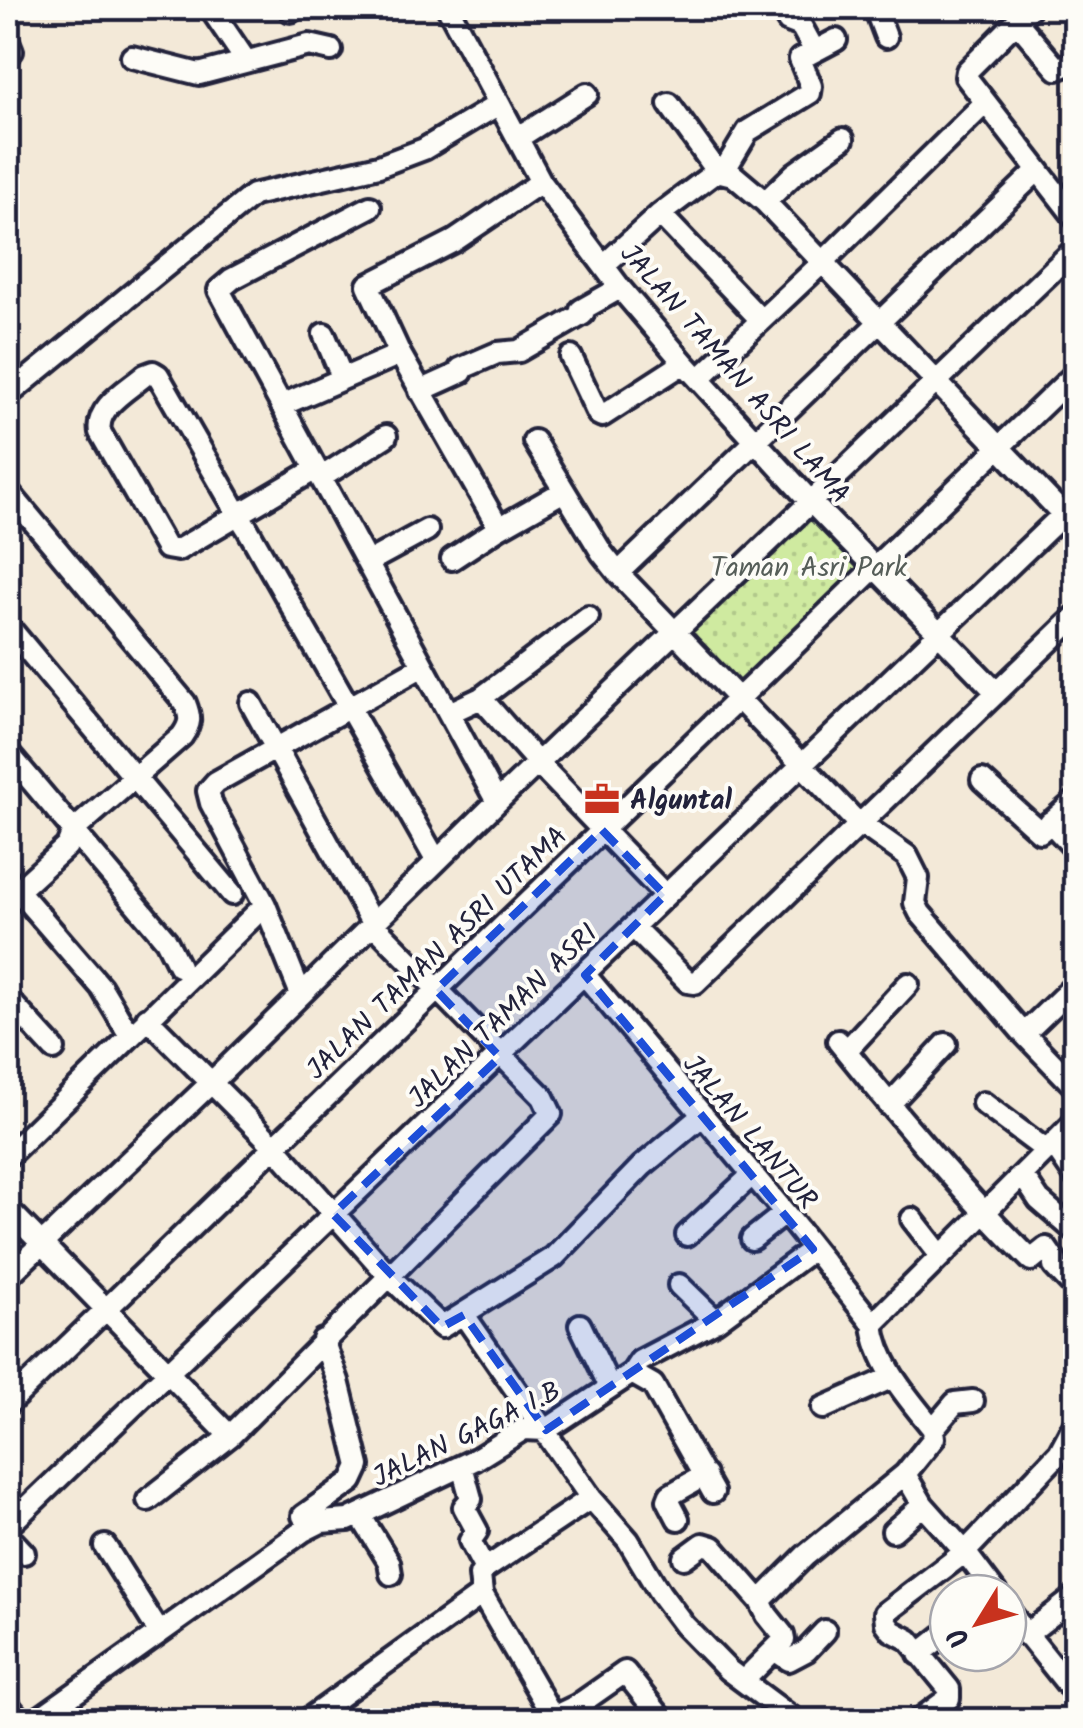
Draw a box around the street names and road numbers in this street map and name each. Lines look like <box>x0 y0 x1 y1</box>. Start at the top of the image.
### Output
street label: JALAN TAMAN ASRI LAMA <box>608 234 860 515</box>
street label: JALAN TAMAN ASRI UTAMA <box>298 818 574 1086</box>
street label: JALAN TAMAN ASRI <box>400 916 604 1114</box>
street label: JALAN LANTUR <box>670 1045 828 1221</box>
street label: JALAN GAGA I.B <box>365 1370 569 1500</box>

